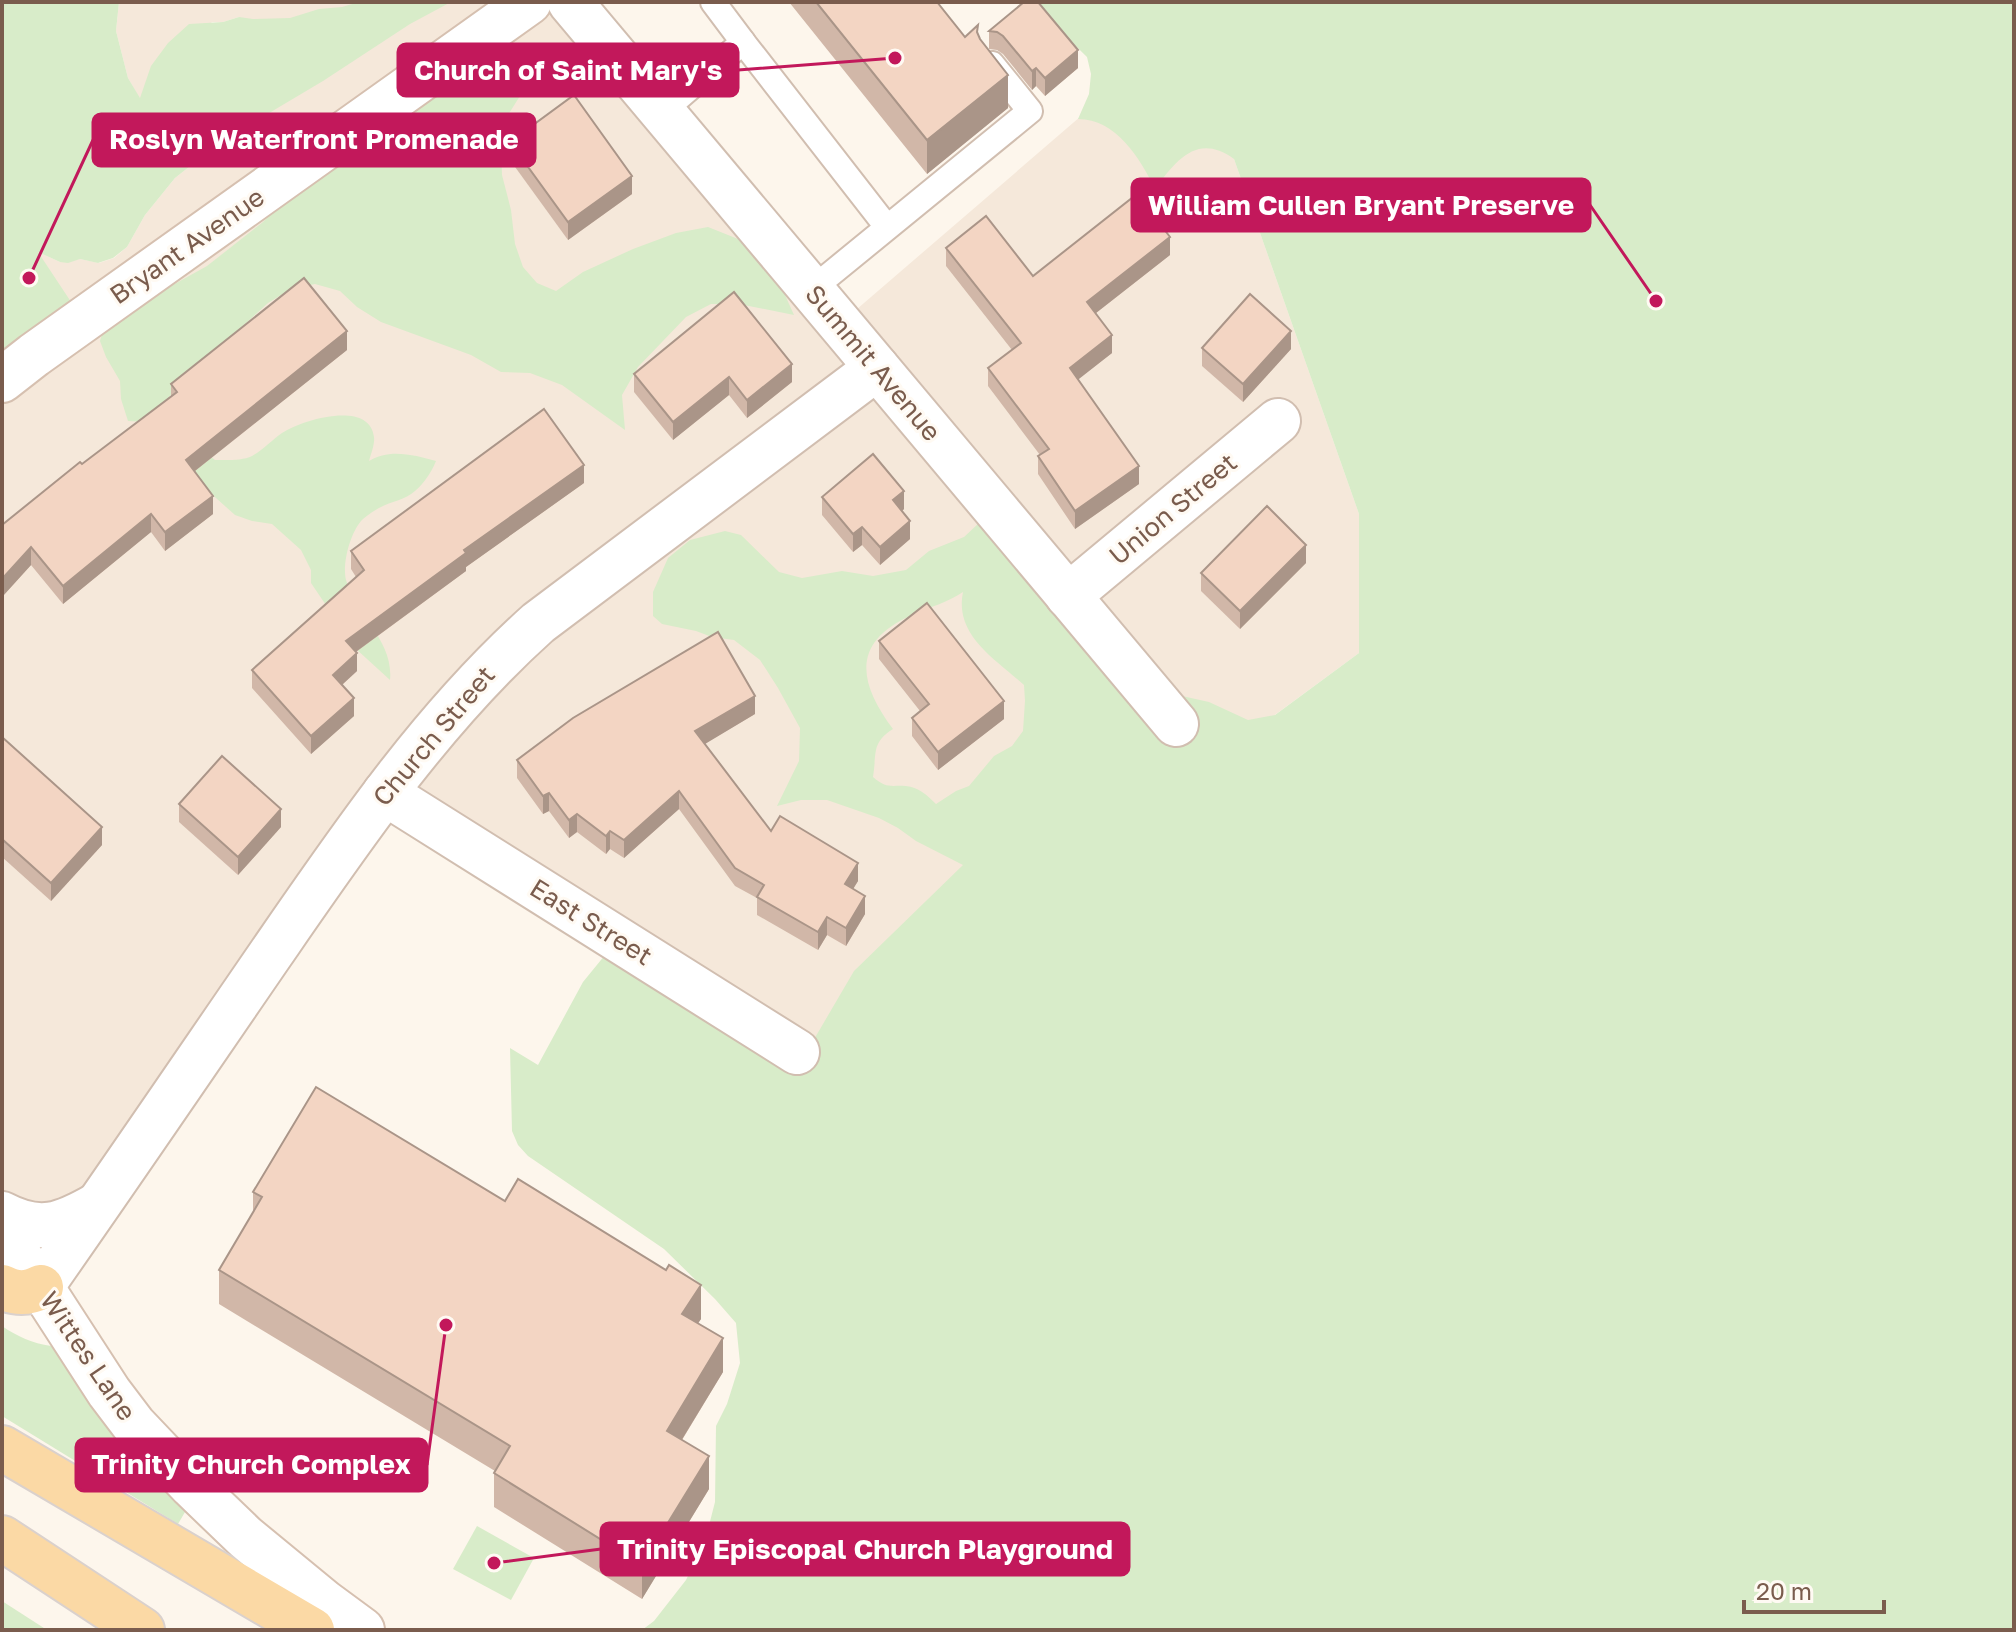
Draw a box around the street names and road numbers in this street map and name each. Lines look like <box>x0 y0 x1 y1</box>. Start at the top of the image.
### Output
street label: Bryant Avenue <box>104 181 270 310</box>
street label: Summit Avenue <box>799 278 948 447</box>
street label: Union Street <box>1103 446 1243 571</box>
street label: Church Street <box>366 659 501 812</box>
street label: East Street <box>525 872 658 971</box>
street label: Wittes Lane <box>34 1285 143 1426</box>

